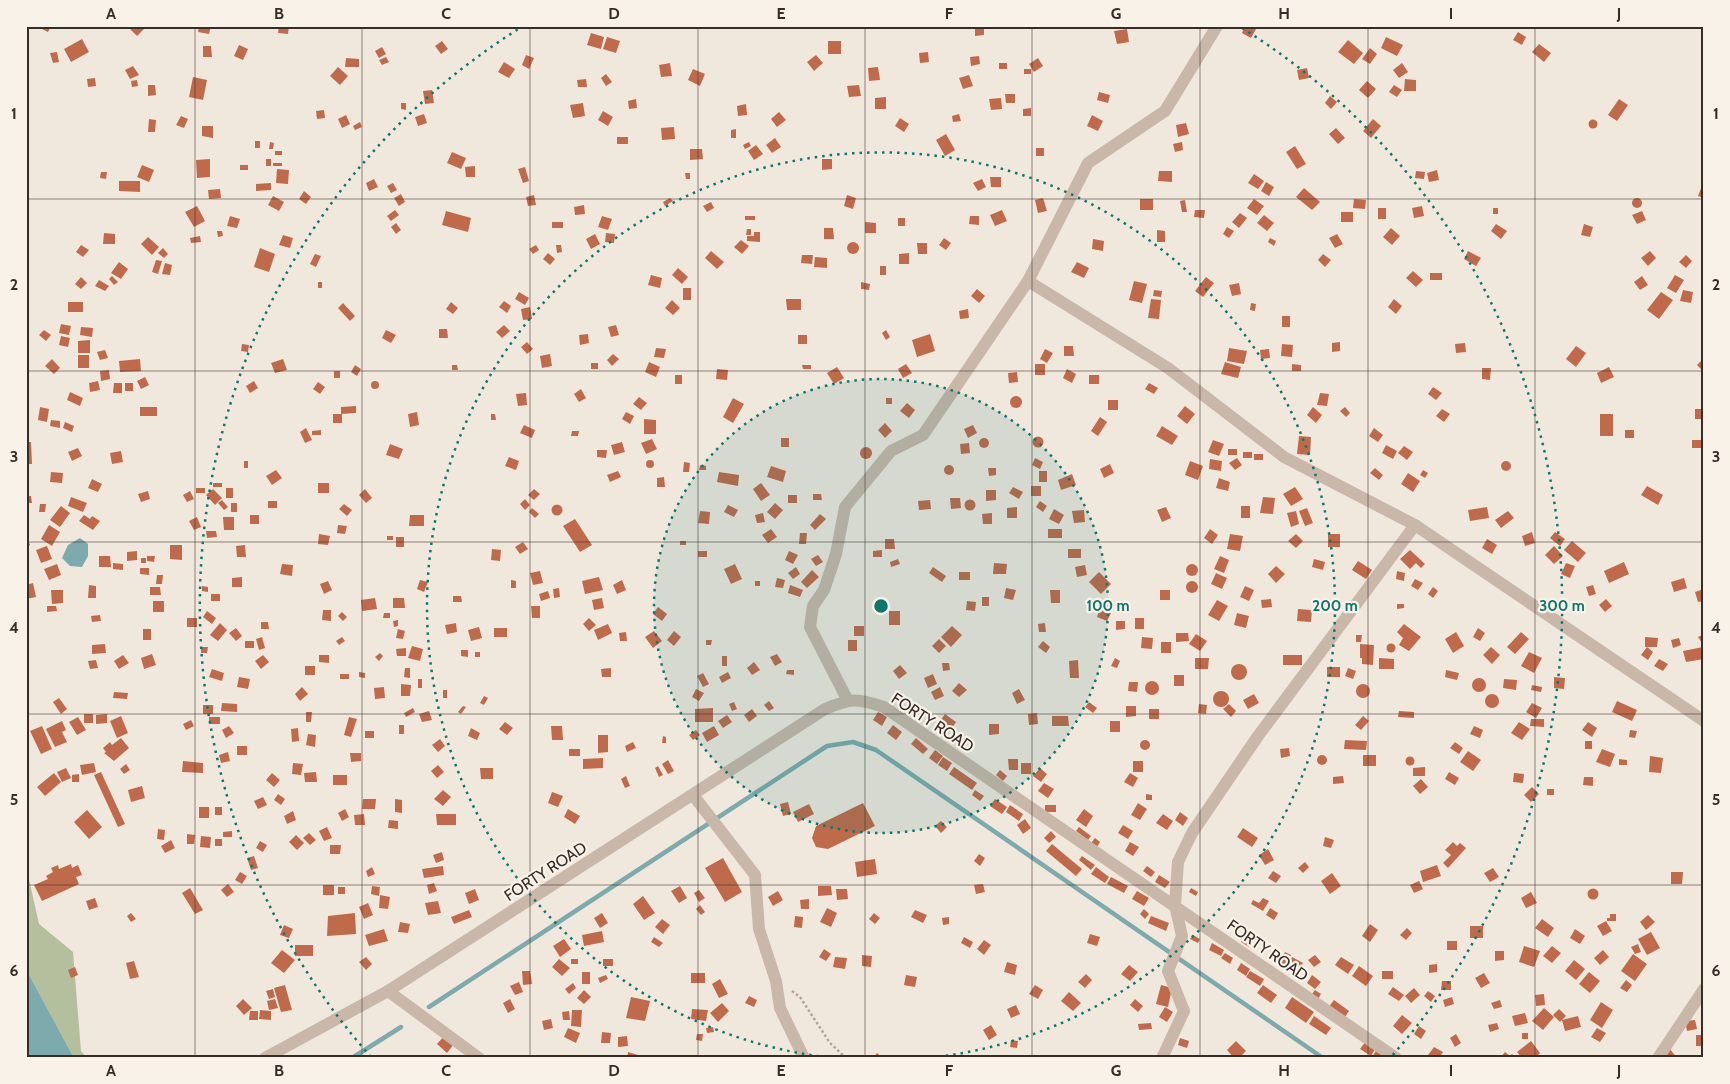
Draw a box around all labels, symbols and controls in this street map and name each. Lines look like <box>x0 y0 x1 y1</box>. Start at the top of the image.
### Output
text: A <box>106 4 116 23</box>
text: B <box>274 4 284 23</box>
text: C <box>441 4 451 23</box>
text: D <box>608 4 620 23</box>
text: E <box>776 4 786 23</box>
text: F <box>945 4 954 23</box>
text: G <box>1111 4 1121 23</box>
text: H <box>1278 4 1290 23</box>
text: I <box>1449 4 1453 23</box>
text: J <box>1616 4 1621 23</box>
text: 1 <box>11 104 17 123</box>
text: 1 <box>1713 104 1719 123</box>
text: 2 <box>10 275 18 294</box>
text: 2 <box>1712 275 1720 294</box>
text: 3 <box>10 447 18 466</box>
text: 3 <box>1712 447 1720 466</box>
centre of rings <box>872 597 890 615</box>
text: 100 m <box>1086 597 1130 615</box>
text: 200 m <box>1312 597 1358 615</box>
text: 300 m <box>1539 597 1585 615</box>
text: 4 <box>9 618 19 637</box>
text: 4 <box>1711 618 1721 637</box>
street label: FORTY ROAD <box>888 689 978 756</box>
text: 5 <box>10 790 18 809</box>
text: 5 <box>1712 790 1720 809</box>
street label: FORTY ROAD <box>500 838 590 905</box>
street label: FORTY ROAD <box>1224 916 1312 985</box>
text: 6 <box>10 961 19 980</box>
text: 6 <box>1712 961 1721 980</box>
text: A <box>106 1061 116 1080</box>
text: B <box>274 1061 284 1080</box>
text: C <box>441 1061 451 1080</box>
text: D <box>608 1061 620 1080</box>
text: E <box>776 1061 786 1080</box>
text: F <box>945 1061 954 1080</box>
text: G <box>1111 1061 1121 1080</box>
text: H <box>1278 1061 1290 1080</box>
text: I <box>1449 1061 1453 1080</box>
text: J <box>1616 1061 1621 1080</box>

